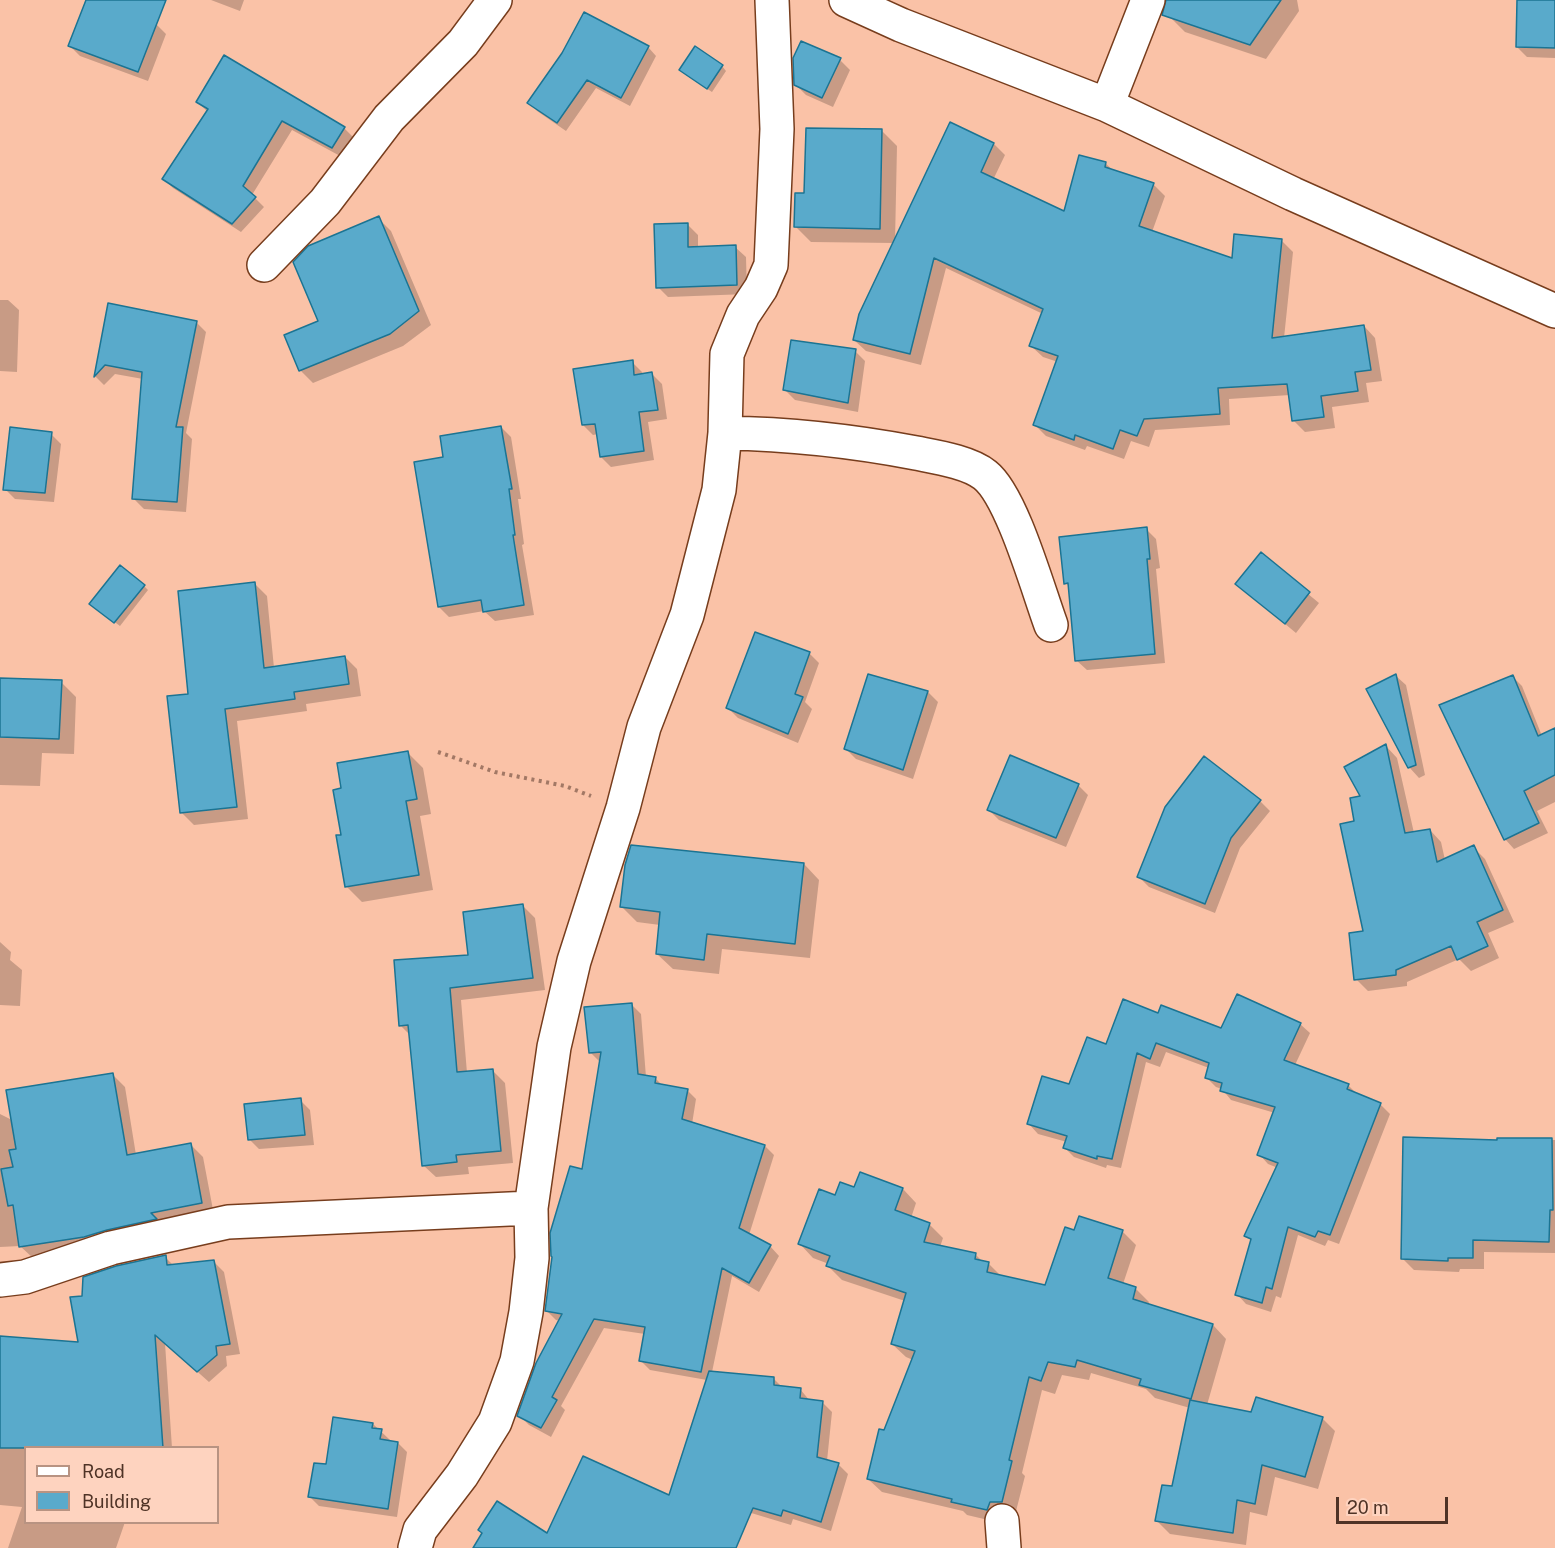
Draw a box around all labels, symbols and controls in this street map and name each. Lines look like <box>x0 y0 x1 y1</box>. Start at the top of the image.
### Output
legend <box>24 1446 219 1524</box>
text: Road <box>82 1461 125 1482</box>
scale bar <box>1339 1485 1452 1523</box>
text: Building <box>82 1491 151 1512</box>
text: 20 m <box>1347 1497 1389 1518</box>

